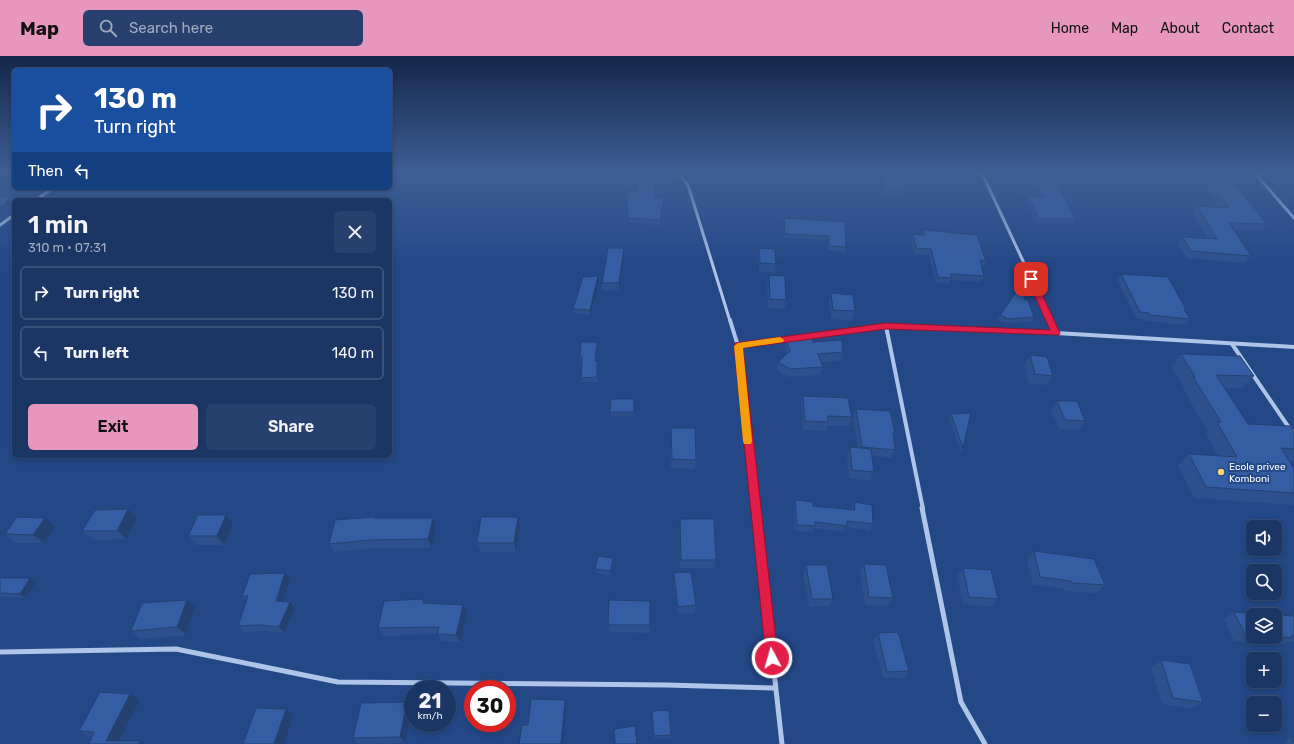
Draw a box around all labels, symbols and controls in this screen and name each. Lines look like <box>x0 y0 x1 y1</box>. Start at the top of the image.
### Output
search box <box>83 10 363 46</box>
text: Map <box>20 17 59 40</box>
icon: search <box>97 17 119 39</box>
text: Search here <box>129 19 213 37</box>
text: Home <box>1051 20 1089 37</box>
text: Map <box>1111 20 1138 37</box>
text: About <box>1160 20 1200 37</box>
text: Contact <box>1222 20 1274 37</box>
text: 130 m <box>94 82 177 115</box>
icon: right <box>28 84 80 136</box>
text: Turn right <box>94 116 176 138</box>
icon: left <box>71 160 93 182</box>
text: Then <box>28 162 63 180</box>
text: 1 min <box>28 211 88 239</box>
button: close <box>334 211 376 253</box>
text: 310 m · 07:31 <box>28 240 106 255</box>
pin <box>1014 262 1048 296</box>
icon: arrive <box>1020 268 1042 290</box>
icon: right <box>30 282 52 304</box>
text: Turn right <box>64 284 139 302</box>
text: 130 m <box>332 284 374 302</box>
icon: left <box>30 342 52 364</box>
text: Turn left <box>64 344 129 362</box>
text: 140 m <box>332 344 374 362</box>
button: Exit <box>28 404 198 450</box>
button: Share <box>206 404 376 450</box>
place label: Ecole privee Komboni <box>1229 461 1286 485</box>
marker: Ecole privee Komboni <box>1216 467 1226 477</box>
map controls <box>1246 520 1282 732</box>
button: sound <box>1246 520 1282 556</box>
button: search <box>1246 564 1282 600</box>
button: layers <box>1246 608 1282 644</box>
position arrow <box>751 637 793 679</box>
button: + <box>1246 652 1282 688</box>
speed limit sign: 30 <box>464 680 516 732</box>
text: 21 <box>419 689 441 713</box>
button: − <box>1246 696 1282 732</box>
text: km/h <box>418 710 442 722</box>

